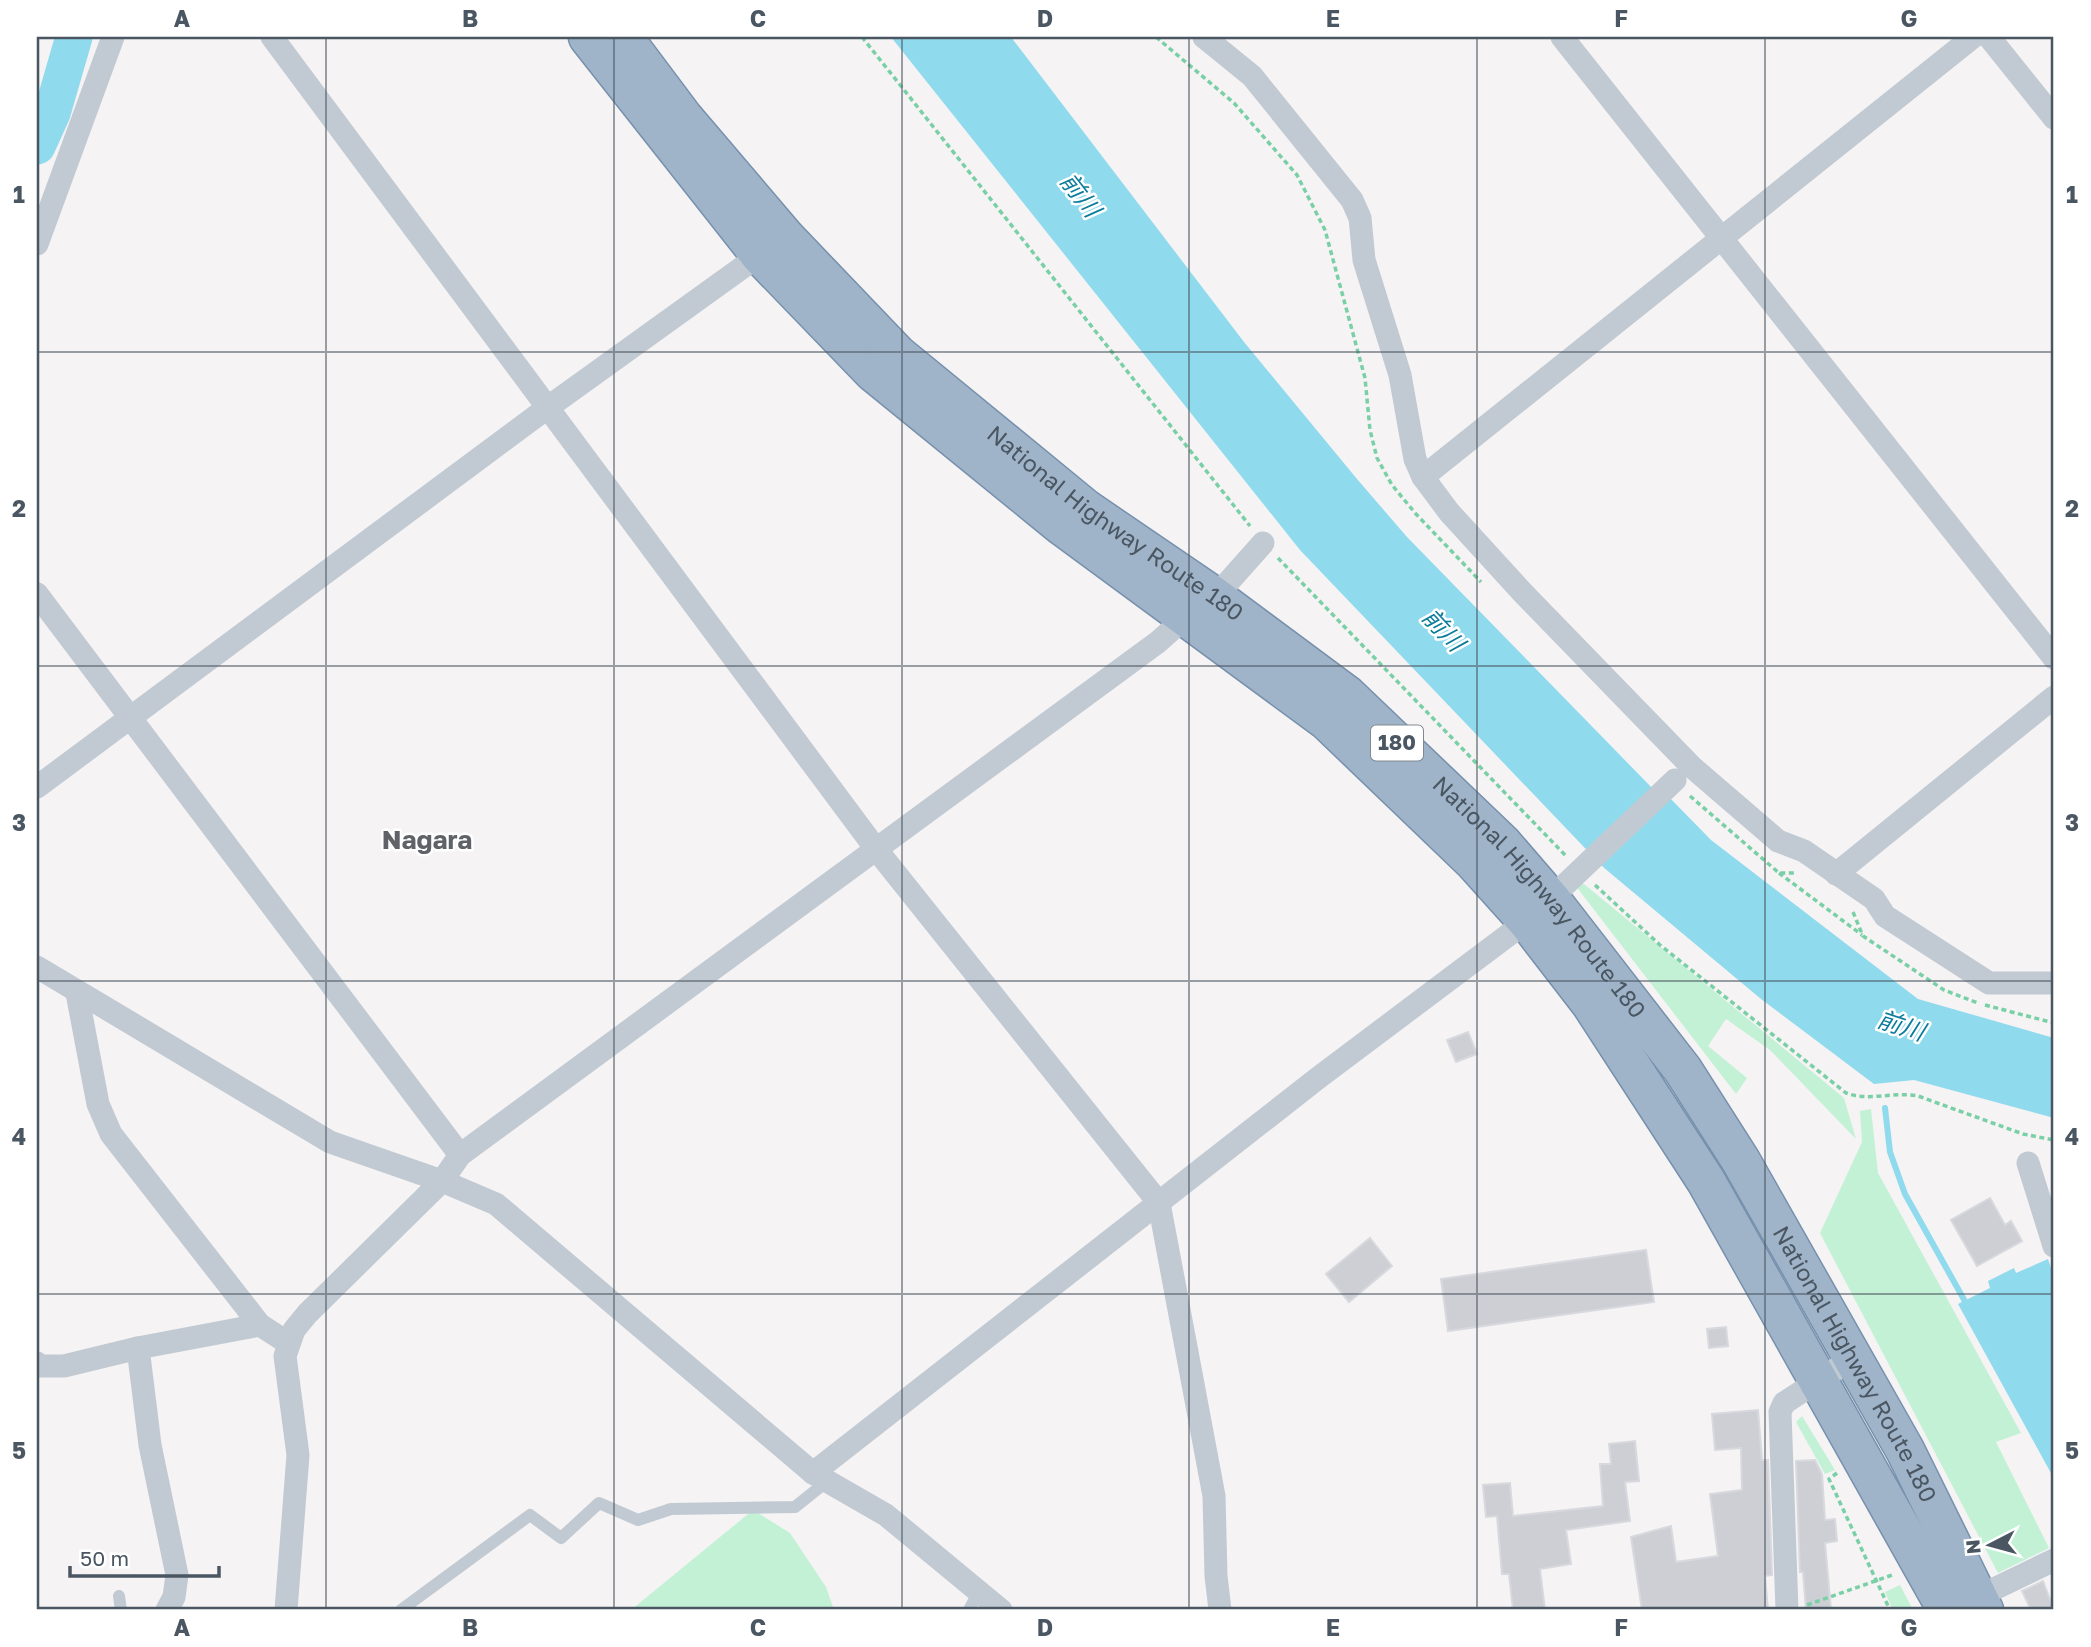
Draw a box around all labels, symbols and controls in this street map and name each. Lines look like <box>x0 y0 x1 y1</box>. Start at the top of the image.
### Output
text: A <box>174 4 191 32</box>
text: B <box>462 4 478 32</box>
text: C <box>750 4 766 32</box>
text: D <box>1037 4 1053 32</box>
text: E <box>1326 4 1340 32</box>
text: F <box>1614 4 1628 32</box>
text: G <box>1901 4 1917 32</box>
water label: 前川 <box>1055 166 1109 224</box>
text: 1 <box>13 180 25 208</box>
text: 1 <box>2066 180 2078 208</box>
street label: National Highway Route 180 <box>982 419 1249 626</box>
text: 2 <box>12 494 26 522</box>
text: 2 <box>2065 494 2079 522</box>
water label: 前川 <box>1417 602 1473 659</box>
road number: 180 <box>1371 726 1423 760</box>
street label: National Highway Route 180 <box>1427 770 1652 1023</box>
text: 3 <box>12 808 26 836</box>
text: 3 <box>2065 808 2079 836</box>
district label: Nagara <box>382 824 472 855</box>
water label: 前川 <box>1874 1003 1932 1047</box>
text: 4 <box>12 1122 26 1150</box>
text: 4 <box>2065 1122 2079 1150</box>
street label: National Highway Route 180 <box>1768 1221 1943 1506</box>
text: 5 <box>12 1436 26 1464</box>
text: 5 <box>2065 1436 2079 1464</box>
north arrow <box>1954 1510 2024 1580</box>
scale bar <box>70 1535 219 1579</box>
text: N <box>1960 1538 1985 1555</box>
text: 50 m <box>80 1545 129 1571</box>
text: A <box>174 1613 191 1641</box>
text: B <box>462 1613 478 1641</box>
text: C <box>750 1613 766 1641</box>
text: D <box>1037 1613 1053 1641</box>
text: E <box>1326 1613 1340 1641</box>
text: F <box>1614 1613 1628 1641</box>
text: G <box>1901 1613 1917 1641</box>

